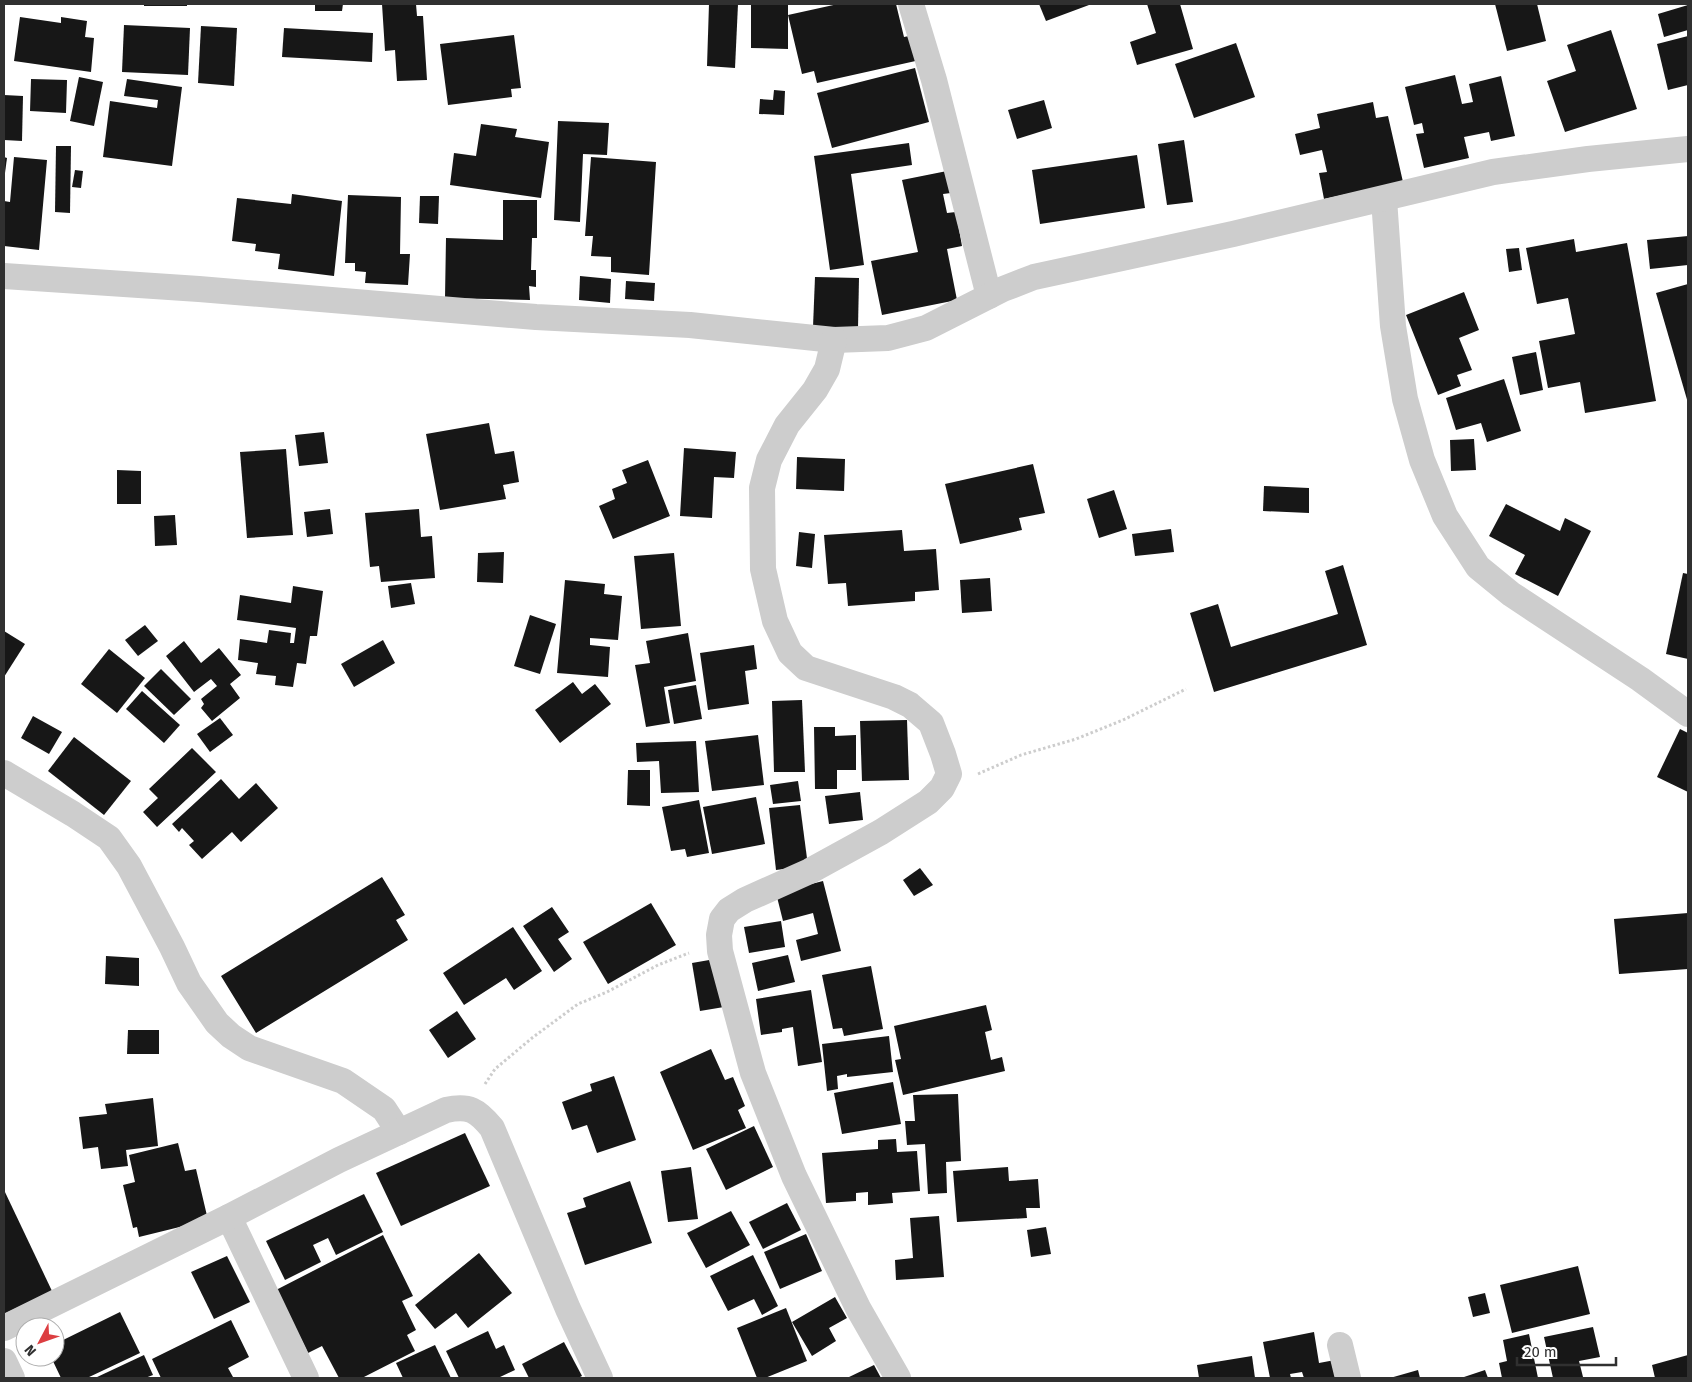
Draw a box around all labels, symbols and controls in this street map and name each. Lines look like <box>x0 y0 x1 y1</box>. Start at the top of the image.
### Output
north arrow <box>15 1317 65 1367</box>
scale bar <box>1517 1334 1616 1366</box>
text: N <box>21 1341 40 1359</box>
text: 20 m <box>1524 1343 1557 1361</box>

